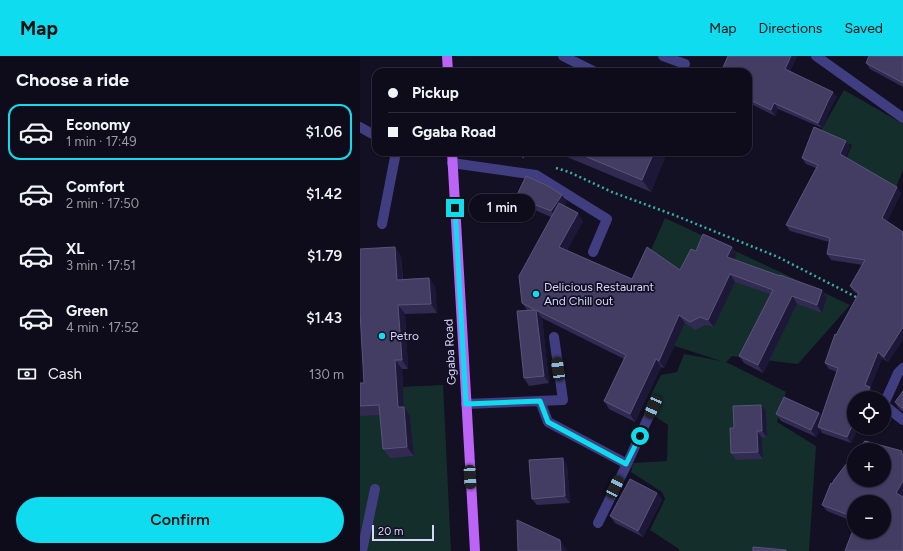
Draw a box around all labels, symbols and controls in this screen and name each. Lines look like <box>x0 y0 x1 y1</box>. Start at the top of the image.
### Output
text: Map <box>20 17 58 40</box>
text: Map <box>709 20 737 37</box>
text: Directions <box>759 20 822 37</box>
text: Saved <box>844 20 883 37</box>
text: Choose a ride <box>16 69 129 91</box>
text: Pickup <box>412 84 459 102</box>
icon: car <box>18 114 54 150</box>
text: Economy <box>66 116 131 134</box>
text: $1.06 <box>306 123 342 141</box>
text: Ggaba Road <box>412 123 496 141</box>
text: 1 min · 17:49 <box>66 134 137 149</box>
icon: car <box>18 176 54 212</box>
text: Comfort <box>66 178 125 196</box>
text: $1.42 <box>306 185 342 203</box>
callout: 1 min <box>469 194 535 222</box>
text: 2 min · 17:50 <box>66 196 139 211</box>
route end <box>446 199 464 217</box>
text: 1 min <box>487 200 517 215</box>
icon: car <box>18 238 54 274</box>
text: XL <box>66 240 84 258</box>
text: $1.79 <box>307 247 342 265</box>
text: 3 min · 17:51 <box>66 258 136 273</box>
place label: Delicious Restaurant And Chill out <box>544 280 655 308</box>
marker: Delicious Restaurant And Chill out <box>531 289 541 299</box>
icon: car <box>18 300 54 336</box>
text: Green <box>66 302 108 320</box>
text: $1.43 <box>306 309 342 327</box>
street label: Ggaba Road <box>441 319 459 385</box>
text: 4 min · 17:52 <box>66 320 139 335</box>
place label: Petro <box>390 329 419 343</box>
marker: Petro <box>377 331 387 341</box>
car <box>550 356 566 382</box>
icon: cash <box>16 363 38 385</box>
text: Cash <box>48 365 82 383</box>
text: 130 m <box>309 367 344 382</box>
map controls <box>847 391 891 539</box>
button: locate <box>847 391 891 435</box>
car <box>643 394 663 420</box>
route start <box>631 427 649 445</box>
button: + <box>847 443 891 487</box>
car <box>463 465 477 489</box>
car <box>604 474 626 500</box>
button: − <box>847 495 891 539</box>
button: Confirm <box>16 497 344 543</box>
scale bar <box>372 523 434 542</box>
text: 20 m <box>378 525 403 538</box>

